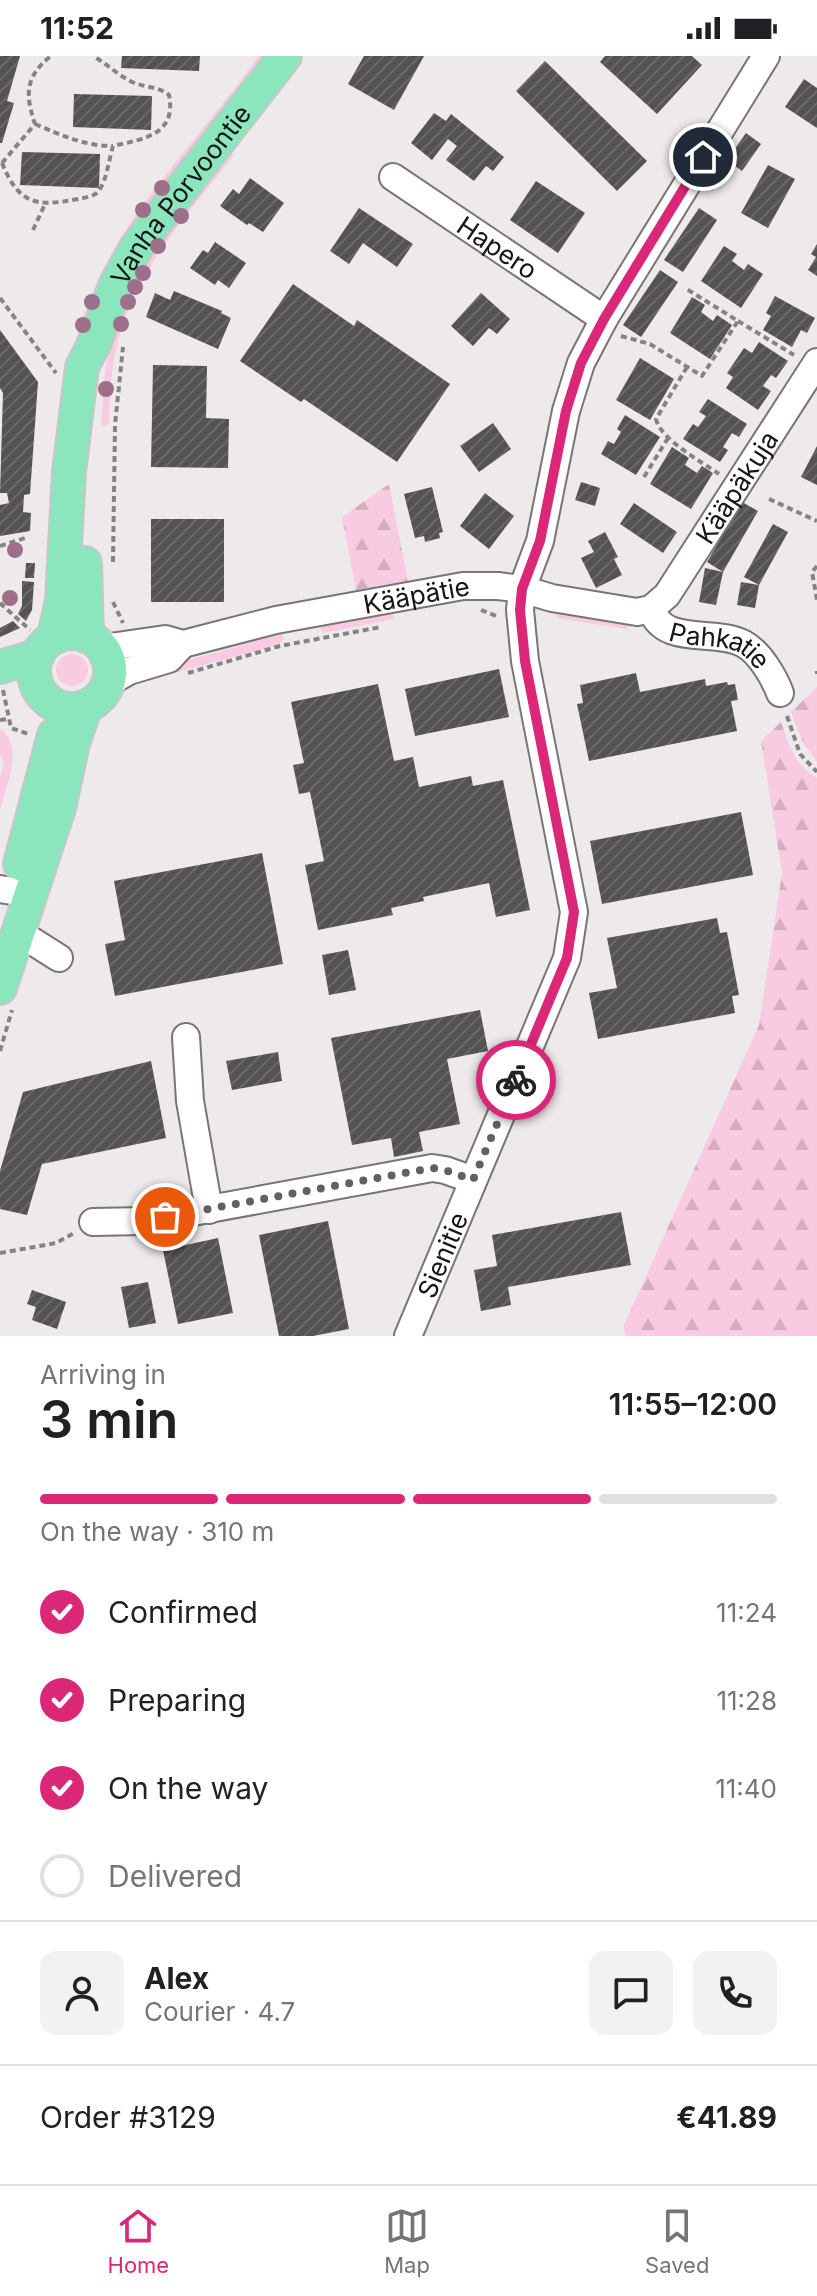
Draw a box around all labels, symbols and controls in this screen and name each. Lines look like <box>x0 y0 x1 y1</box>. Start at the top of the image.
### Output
text: 11:52 <box>40 10 114 46</box>
street label: Vanha Porvoontie <box>103 98 257 290</box>
pin <box>669 123 737 191</box>
icon: home <box>681 135 725 179</box>
street label: Hapero <box>452 209 544 285</box>
street label: Kääpäkuja <box>689 425 784 549</box>
street label: Kääpätie <box>361 570 472 619</box>
street label: Pahkatie <box>666 615 777 674</box>
courier <box>476 1040 556 1120</box>
icon: bike <box>494 1058 538 1102</box>
pin <box>131 1183 199 1251</box>
icon: bag <box>143 1195 187 1239</box>
street label: Sienitie <box>410 1207 474 1302</box>
text: Arriving in <box>40 1359 166 1390</box>
text: 11:55–12:00 <box>609 1386 777 1422</box>
text: 3 min <box>40 1388 178 1451</box>
text: On the way · 310 m <box>40 1516 274 1547</box>
icon: check <box>40 1590 84 1634</box>
text: Confirmed <box>108 1594 258 1630</box>
text: 11:24 <box>716 1597 777 1628</box>
icon: check <box>40 1678 84 1722</box>
text: Preparing <box>108 1682 246 1718</box>
text: 11:28 <box>716 1685 777 1716</box>
icon: check <box>40 1766 84 1810</box>
text: On the way <box>108 1770 268 1806</box>
text: 11:40 <box>715 1773 777 1804</box>
text: Delivered <box>108 1858 242 1894</box>
button: person <box>40 1951 124 2035</box>
button: chat <box>589 1951 673 2035</box>
button: phone <box>693 1951 777 2035</box>
text: Alex <box>144 1960 209 1996</box>
text: Courier · 4.7 <box>144 1996 295 2027</box>
text: Order #3129 <box>40 2099 216 2135</box>
text: €41.89 <box>676 2099 777 2135</box>
tab: Home <box>108 2204 169 2278</box>
tab: Map <box>384 2204 430 2278</box>
tab: Saved <box>645 2204 709 2278</box>

